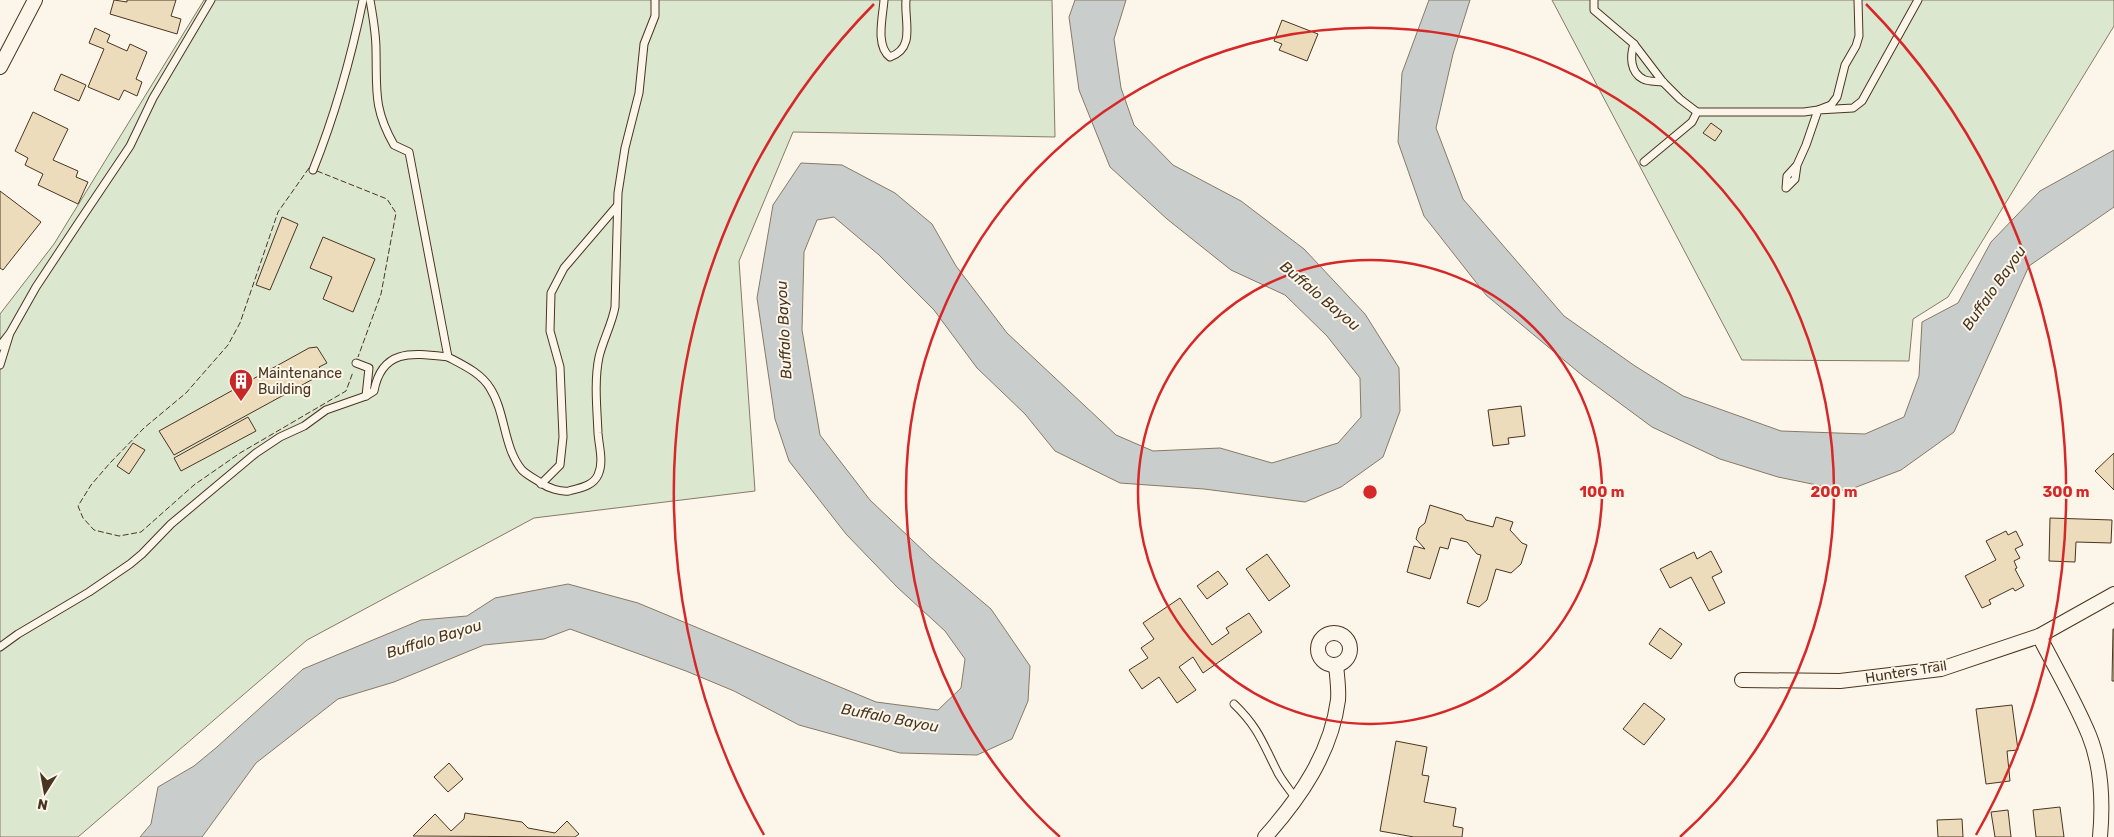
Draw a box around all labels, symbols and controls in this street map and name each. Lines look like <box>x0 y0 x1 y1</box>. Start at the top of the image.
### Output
water label: Buffalo Bayou <box>1958 242 2030 334</box>
water label: Buffalo Bayou <box>1276 257 1364 335</box>
water label: Buffalo Bayou <box>772 280 796 380</box>
place label: Maintenance Building <box>258 365 342 398</box>
building icon: Maintenance Building <box>228 368 254 402</box>
centre of rings <box>1361 483 1379 501</box>
text: 100 m <box>1580 483 1624 501</box>
text: 200 m <box>1810 483 1858 501</box>
text: 300 m <box>2042 483 2090 501</box>
water label: Buffalo Bayou <box>384 616 484 662</box>
street label: Hunters Trail <box>1864 657 1948 687</box>
water label: Buffalo Bayou <box>840 700 940 736</box>
north arrow <box>20 767 70 817</box>
text: N <box>36 795 49 814</box>

